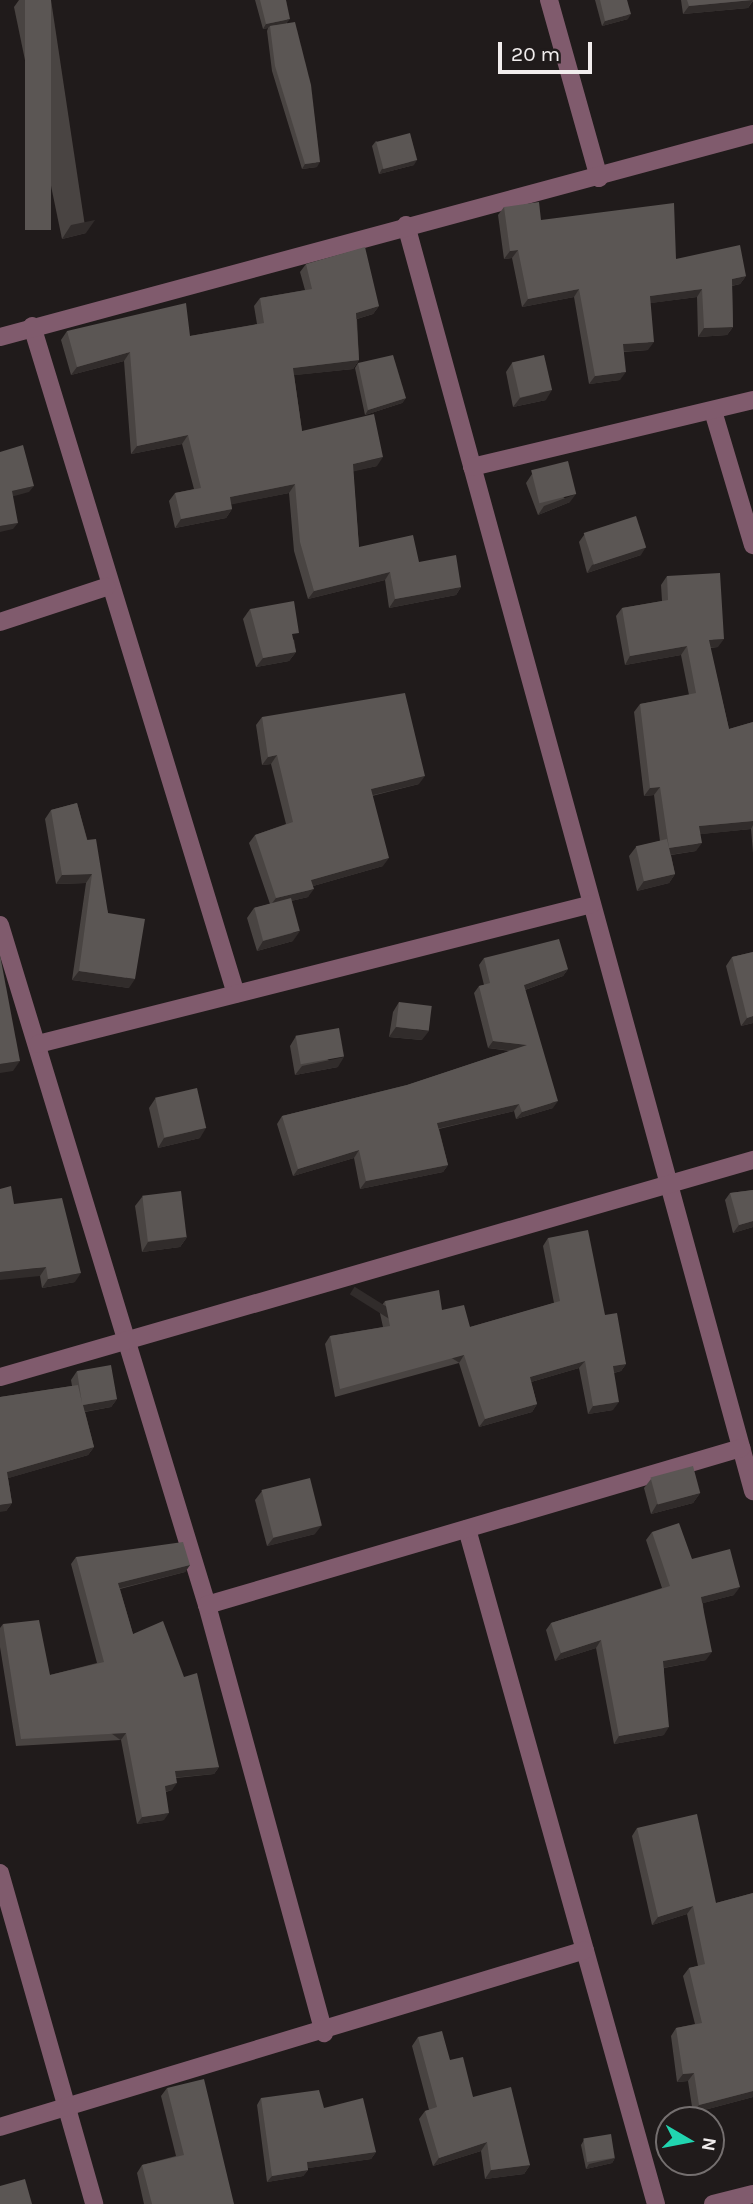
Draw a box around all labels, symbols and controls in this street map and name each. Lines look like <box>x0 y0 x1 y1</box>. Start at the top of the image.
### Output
scale bar <box>501 28 596 72</box>
text: 20 m <box>511 42 560 66</box>
north arrow <box>655 2106 725 2176</box>
text: N <box>697 2136 721 2153</box>

